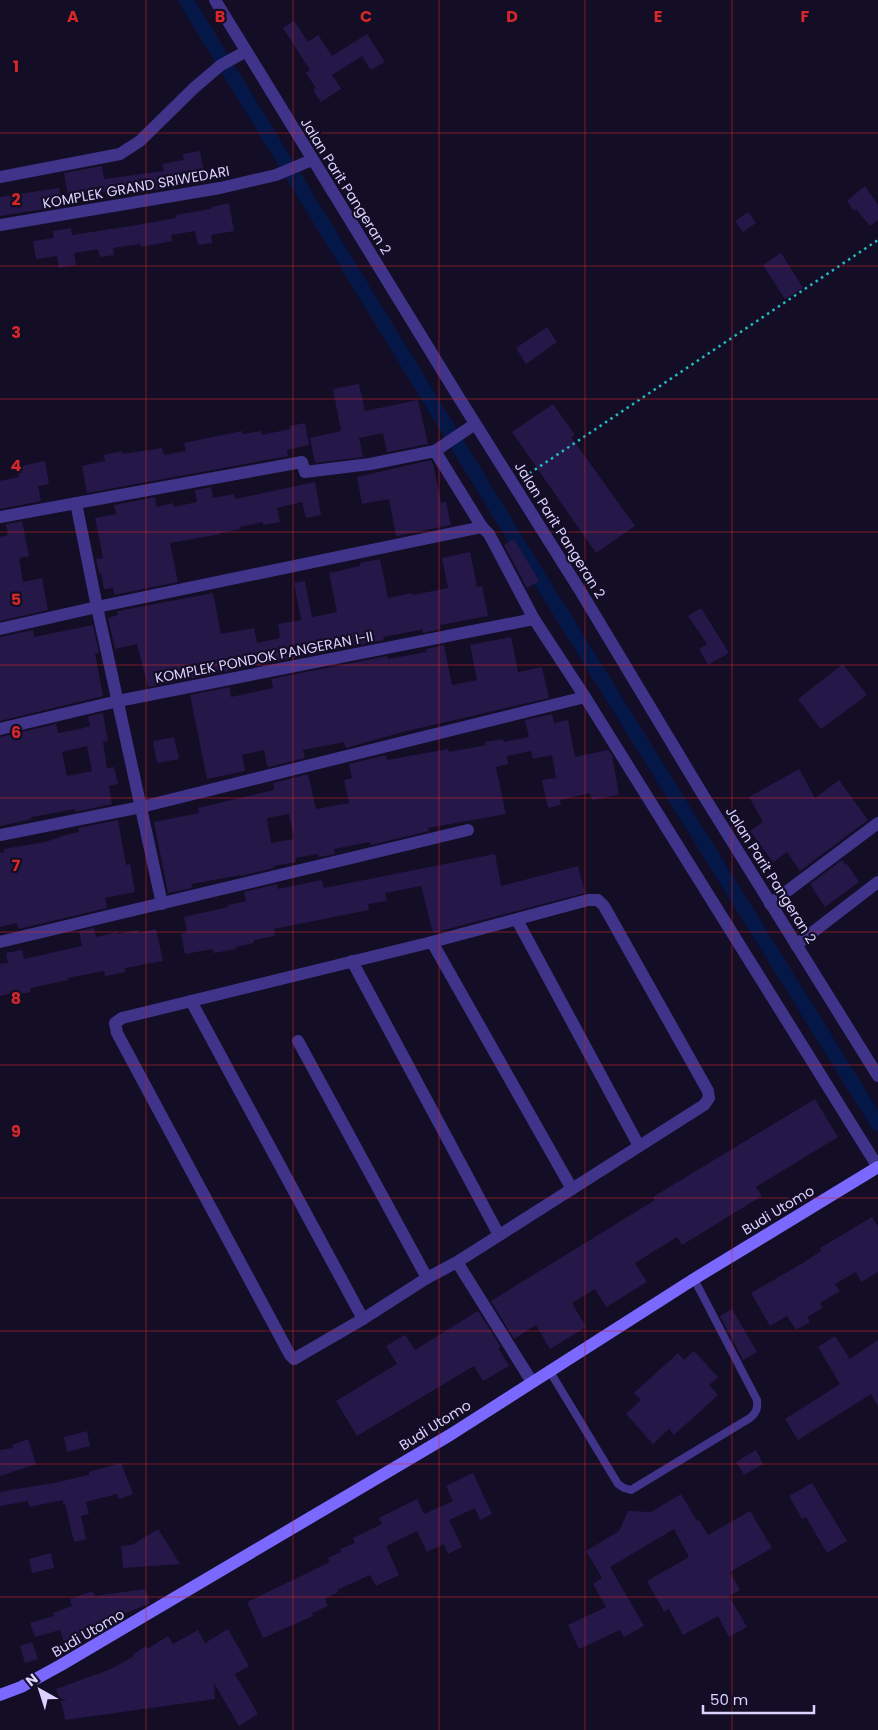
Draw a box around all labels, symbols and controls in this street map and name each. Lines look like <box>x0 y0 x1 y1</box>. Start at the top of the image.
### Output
text: A <box>67 5 79 28</box>
text: B <box>215 5 225 28</box>
text: C <box>360 5 372 28</box>
text: D <box>506 5 518 28</box>
text: E <box>654 5 662 28</box>
text: F <box>801 5 810 28</box>
text: 1 <box>13 55 19 78</box>
street label: Jalan Parit Pangeran 2 <box>296 114 396 258</box>
street label: KOMPLEK GRAND SRIWEDARI <box>41 161 231 213</box>
text: 2 <box>11 188 21 211</box>
text: 3 <box>11 321 21 344</box>
text: 4 <box>11 454 22 477</box>
street label: Jalan Parit Pangeran 2 <box>510 458 610 602</box>
text: 5 <box>11 588 21 611</box>
street label: KOMPLEK PONDOK PANGERAN I-II <box>153 626 375 688</box>
text: 6 <box>11 721 21 744</box>
street label: Jalan Parit Pangeran 2 <box>721 803 821 947</box>
text: 7 <box>12 854 21 877</box>
text: 8 <box>11 987 21 1010</box>
text: 9 <box>11 1120 21 1143</box>
street label: Budi Utomo <box>738 1181 818 1239</box>
street label: Budi Utomo <box>395 1395 475 1455</box>
street label: Budi Utomo <box>48 1604 128 1662</box>
north arrow <box>15 1665 65 1715</box>
text: N <box>21 1669 42 1691</box>
scale bar <box>703 1682 814 1714</box>
text: 50 m <box>710 1689 748 1710</box>

